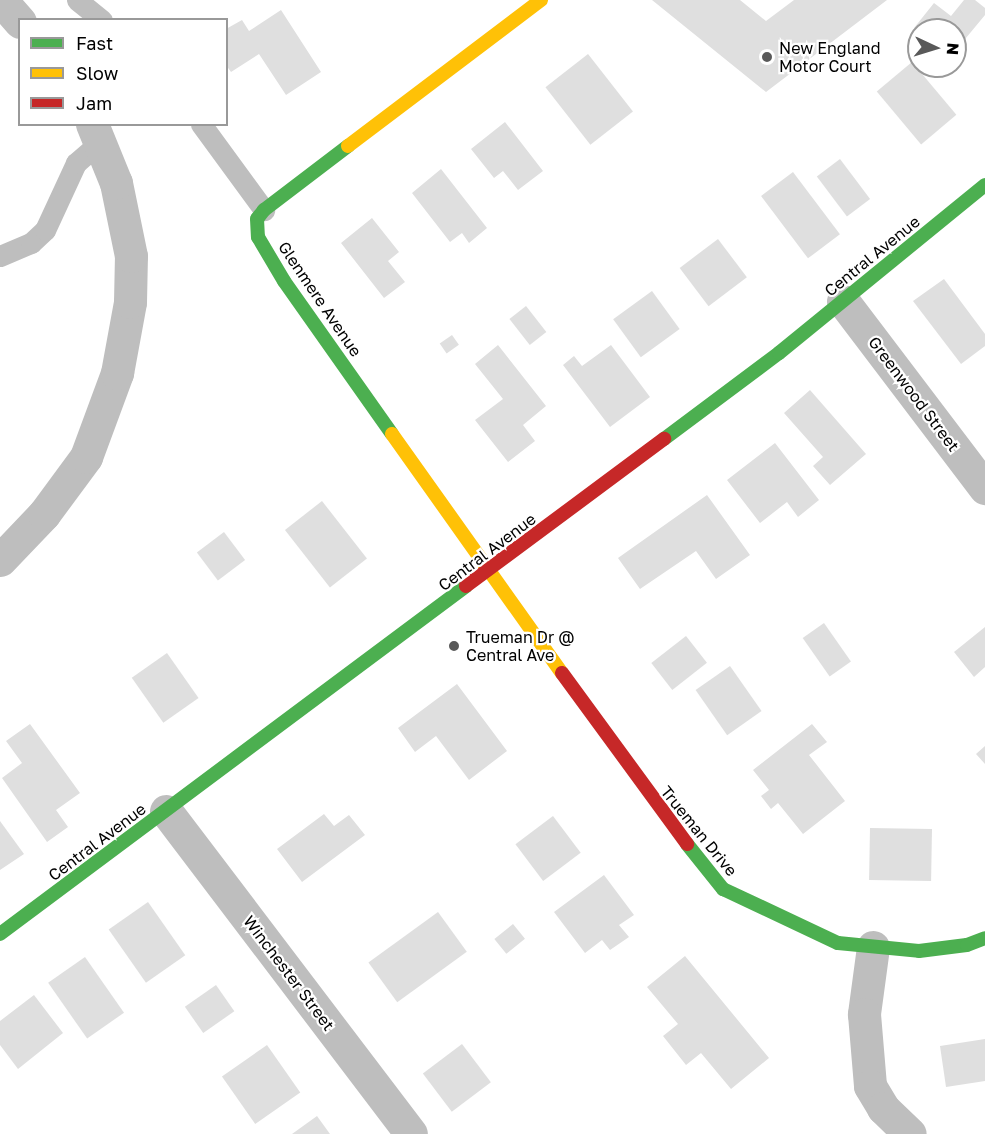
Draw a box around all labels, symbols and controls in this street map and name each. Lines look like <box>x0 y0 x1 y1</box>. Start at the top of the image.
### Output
legend <box>18 18 228 126</box>
north arrow <box>907 18 967 78</box>
text: Fast <box>76 32 113 54</box>
place label: New England Motor Court <box>779 38 881 76</box>
text: N <box>943 42 963 56</box>
marker: New England Motor Court <box>760 50 774 64</box>
text: Slow <box>76 62 118 84</box>
text: Jam <box>76 92 112 114</box>
street label: Central Avenue <box>821 212 923 300</box>
street label: Glenmere Avenue <box>274 238 366 360</box>
street label: Greenwood Street <box>865 333 963 455</box>
street label: Central Avenue <box>435 509 539 595</box>
place label: Trueman Dr @ Central Ave <box>466 627 574 665</box>
marker: Trueman Dr @ Central Ave <box>447 639 461 653</box>
street label: Trueman Drive <box>657 782 741 880</box>
street label: Central Avenue <box>45 799 149 885</box>
street label: Winchester Street <box>239 912 339 1034</box>

